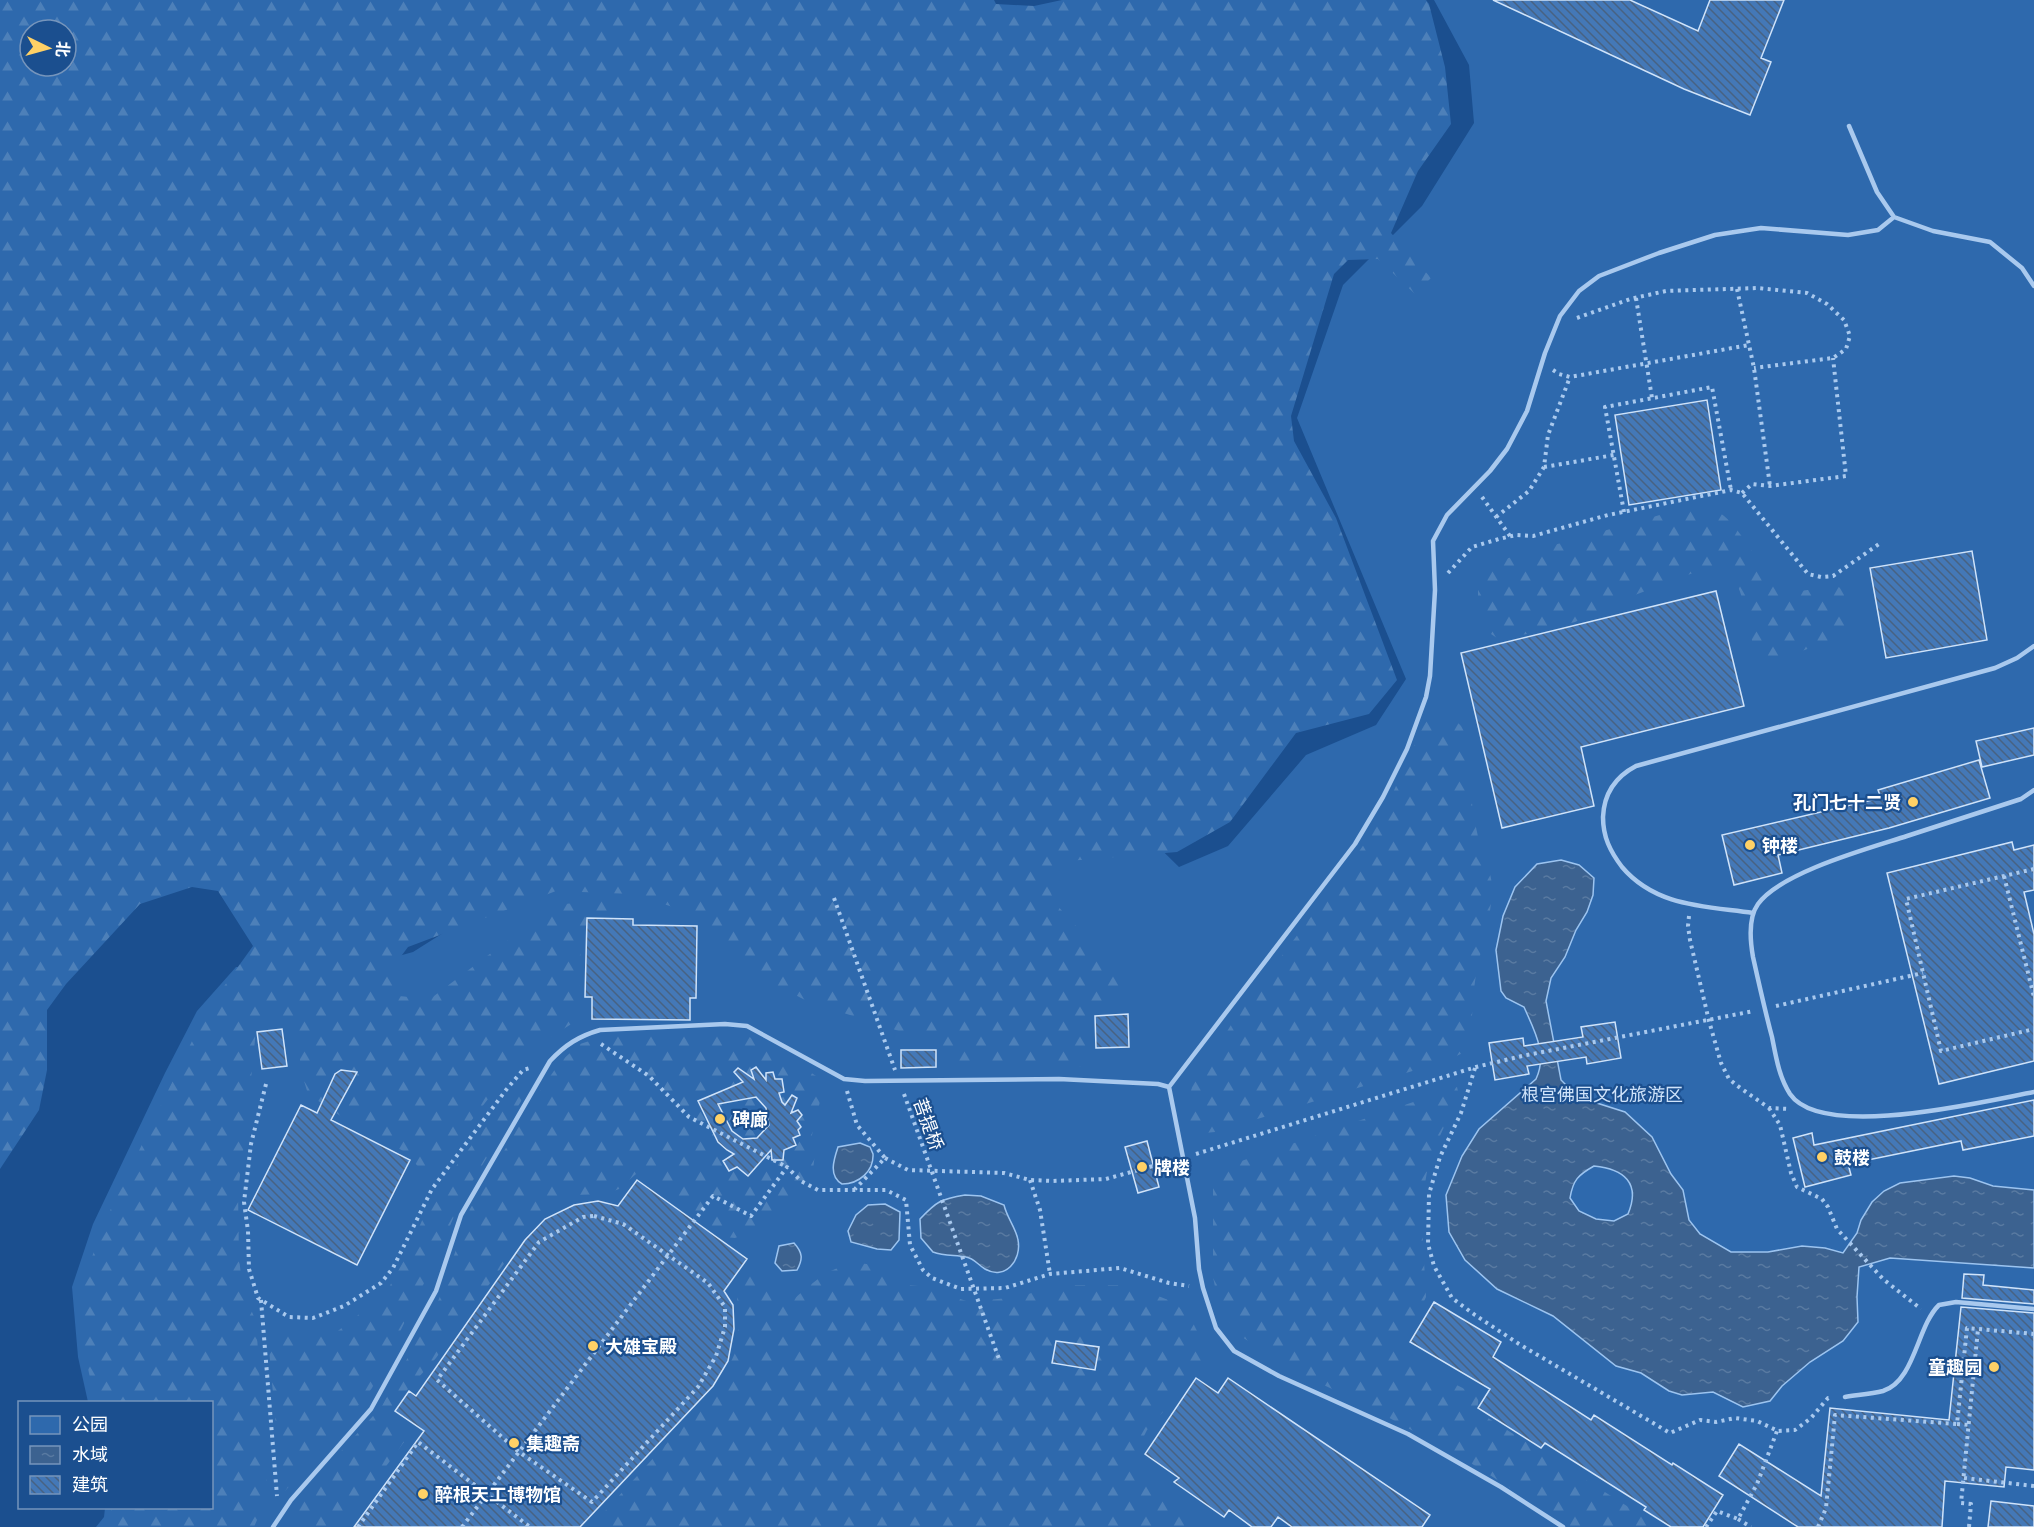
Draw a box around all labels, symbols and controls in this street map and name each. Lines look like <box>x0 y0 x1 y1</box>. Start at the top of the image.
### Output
north arrow <box>18 18 78 78</box>
text: 北 <box>53 41 74 58</box>
place label: 孔门七十二贤 <box>1793 791 1901 813</box>
marker: 孔门七十二贤 <box>1906 795 1920 809</box>
place label: 钟楼 <box>1762 834 1798 856</box>
marker: 钟楼 <box>1743 838 1757 852</box>
park label: 根宫佛国文化旅游区 <box>1521 1083 1683 1105</box>
street label: 菩提桥 <box>909 1095 949 1153</box>
place label: 碑廊 <box>732 1108 768 1130</box>
marker: 碑廊 <box>713 1112 727 1126</box>
place label: 鼓楼 <box>1834 1146 1870 1168</box>
marker: 鼓楼 <box>1815 1150 1829 1164</box>
place label: 牌楼 <box>1154 1156 1190 1178</box>
marker: 牌楼 <box>1135 1160 1149 1174</box>
place label: 大雄宝殿 <box>605 1335 677 1357</box>
marker: 大雄宝殿 <box>586 1339 600 1353</box>
place label: 童趣园 <box>1928 1356 1982 1378</box>
marker: 童趣园 <box>1987 1360 2001 1374</box>
legend <box>18 1401 213 1509</box>
text: 公园 <box>72 1413 108 1435</box>
place label: 集趣斋 <box>526 1432 580 1454</box>
marker: 集趣斋 <box>507 1436 521 1450</box>
text: 水域 <box>72 1443 108 1465</box>
text: 建筑 <box>72 1473 108 1495</box>
place label: 醉根天工博物馆 <box>435 1483 561 1505</box>
marker: 醉根天工博物馆 <box>416 1487 430 1501</box>

